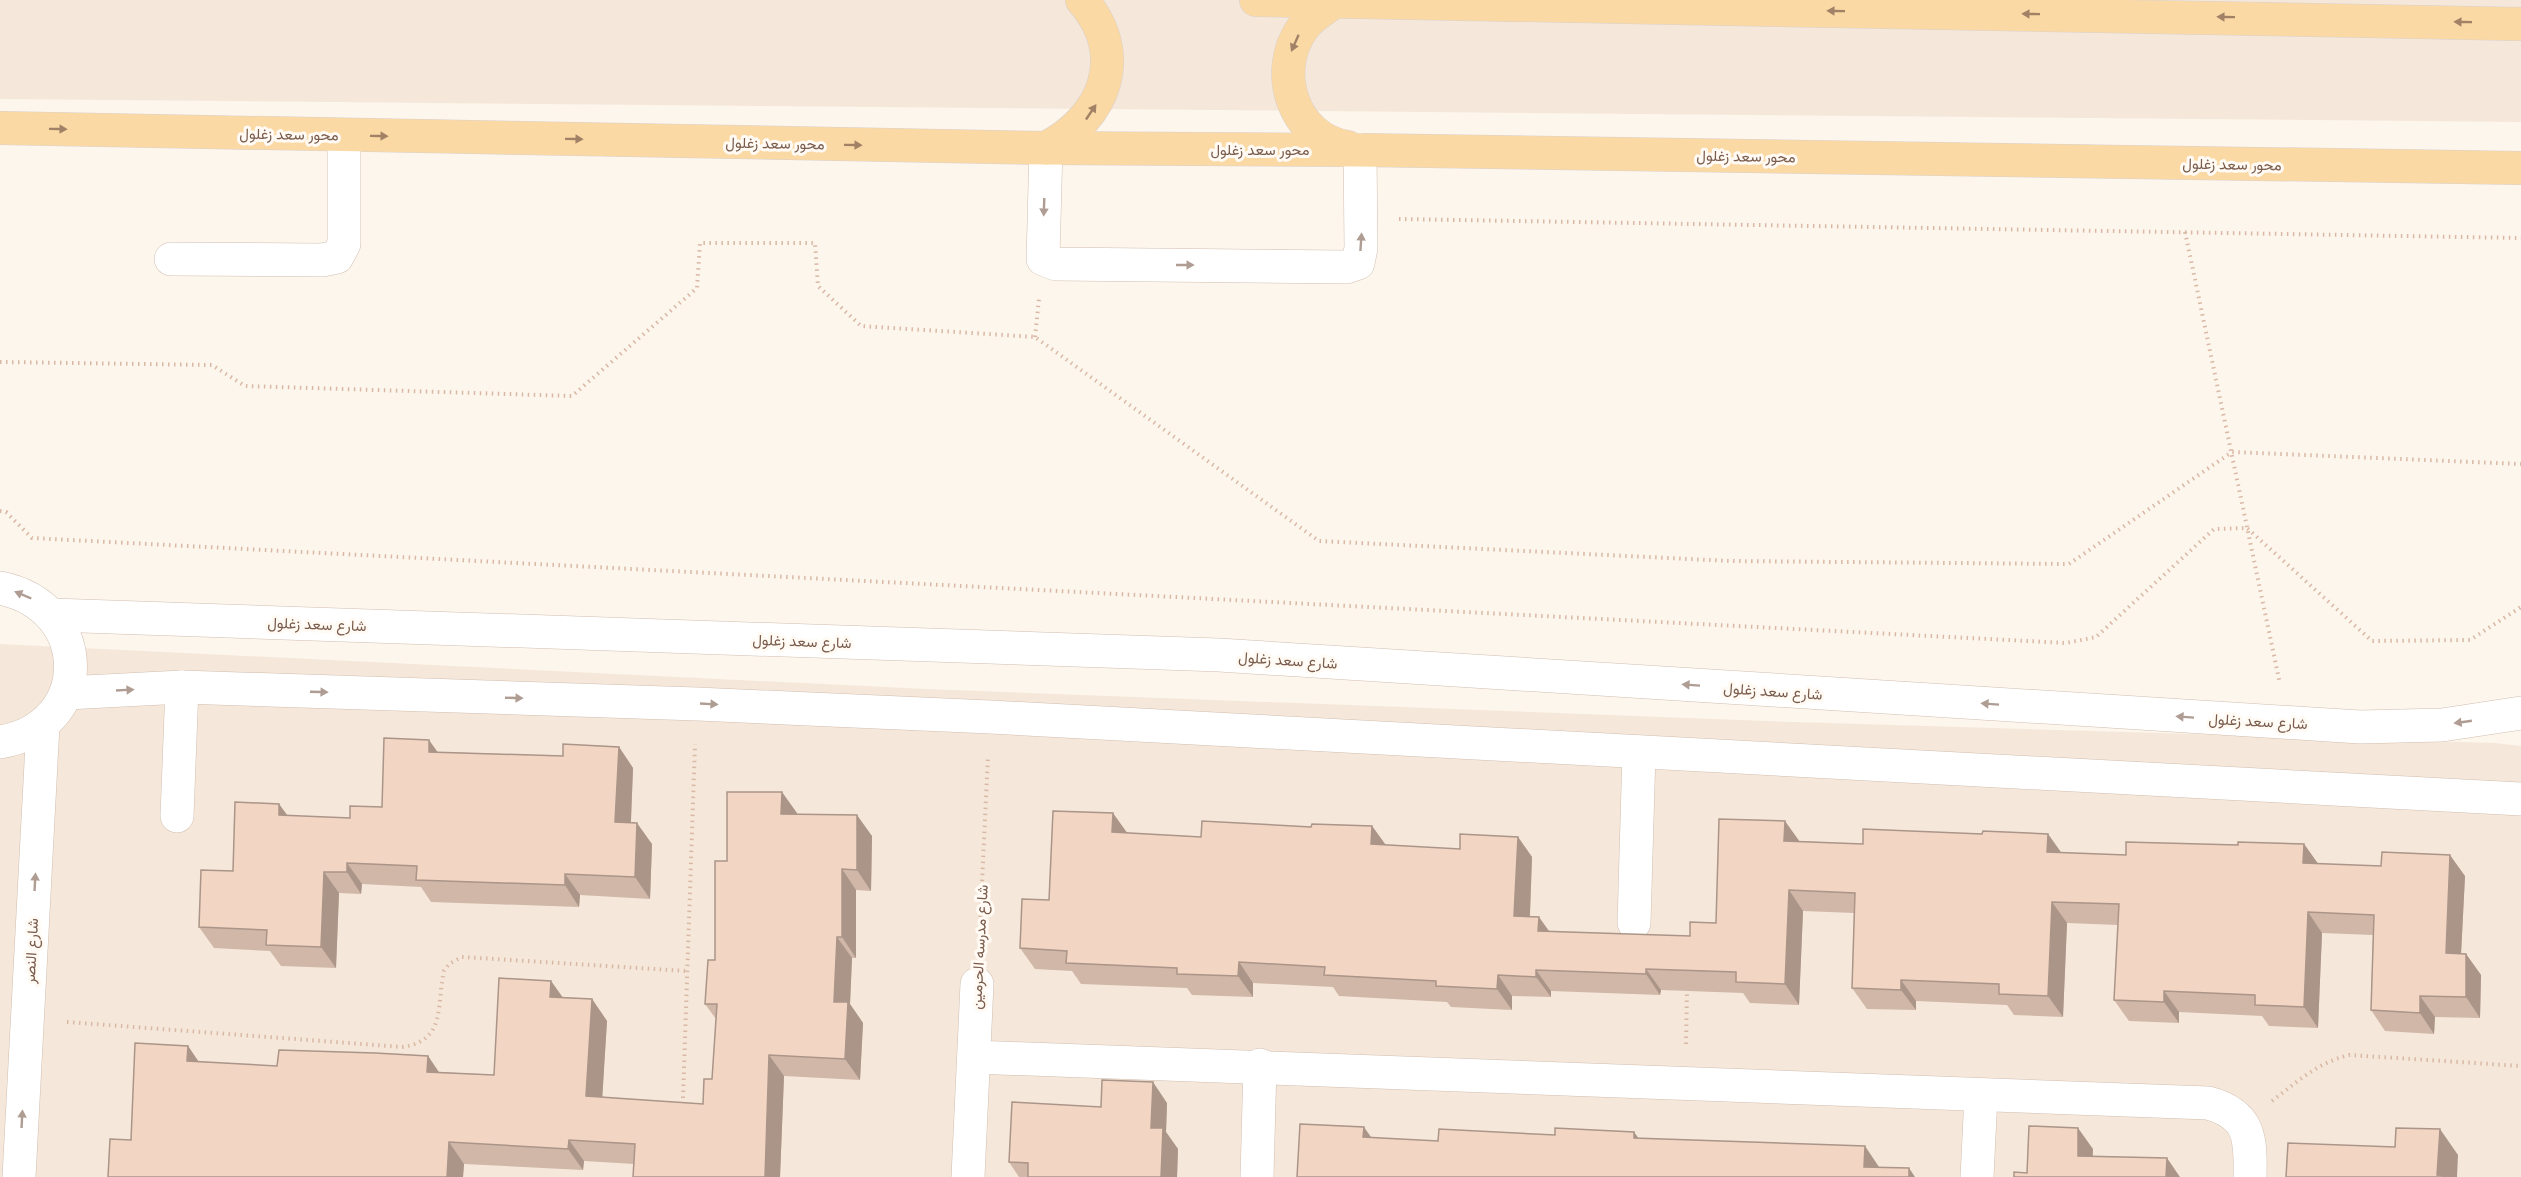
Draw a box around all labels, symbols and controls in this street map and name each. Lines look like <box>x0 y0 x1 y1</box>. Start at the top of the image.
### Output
one-way arrow <box>1826 6 1845 16</box>
one-way arrow <box>2021 9 2040 19</box>
one-way arrow <box>2216 12 2235 22</box>
one-way arrow <box>2453 18 2472 27</box>
one-way arrow <box>1290 35 1300 53</box>
one-way arrow <box>1085 104 1096 120</box>
street label: محور سعد زغلول <box>239 124 339 144</box>
one-way arrow <box>49 125 68 134</box>
one-way arrow <box>370 131 389 141</box>
street label: محور سعد زغلول <box>725 133 825 153</box>
one-way arrow <box>565 135 584 144</box>
one-way arrow <box>844 140 863 149</box>
street label: محور سعد زغلول <box>1210 140 1310 159</box>
street label: محور سعد زغلول <box>1696 146 1796 166</box>
street label: محور سعد زغلول <box>2182 154 2282 174</box>
one-way arrow <box>1039 197 1048 216</box>
one-way arrow <box>1356 232 1366 251</box>
one-way arrow <box>1175 260 1194 270</box>
one-way arrow <box>14 590 32 600</box>
street label: شارع سعد زغلول <box>267 613 367 637</box>
street label: شارع سعد زغلول <box>752 630 852 654</box>
street label: شارع سعد زغلول <box>1238 647 1338 675</box>
street label: شارع سعد زغلول <box>1723 678 1823 706</box>
one-way arrow <box>1681 681 1700 690</box>
one-way arrow <box>115 686 134 695</box>
one-way arrow <box>310 687 329 696</box>
one-way arrow <box>505 693 524 703</box>
one-way arrow <box>700 700 719 709</box>
one-way arrow <box>1981 700 2000 709</box>
street label: شارع سعد زغلول <box>2208 709 2308 735</box>
one-way arrow <box>2175 712 2194 721</box>
one-way arrow <box>2454 717 2473 726</box>
one-way arrow <box>31 872 40 891</box>
street label: شارع مدرسه الحرمين <box>966 884 994 1010</box>
street label: شارع النصر <box>20 918 44 985</box>
one-way arrow <box>18 1109 27 1128</box>

